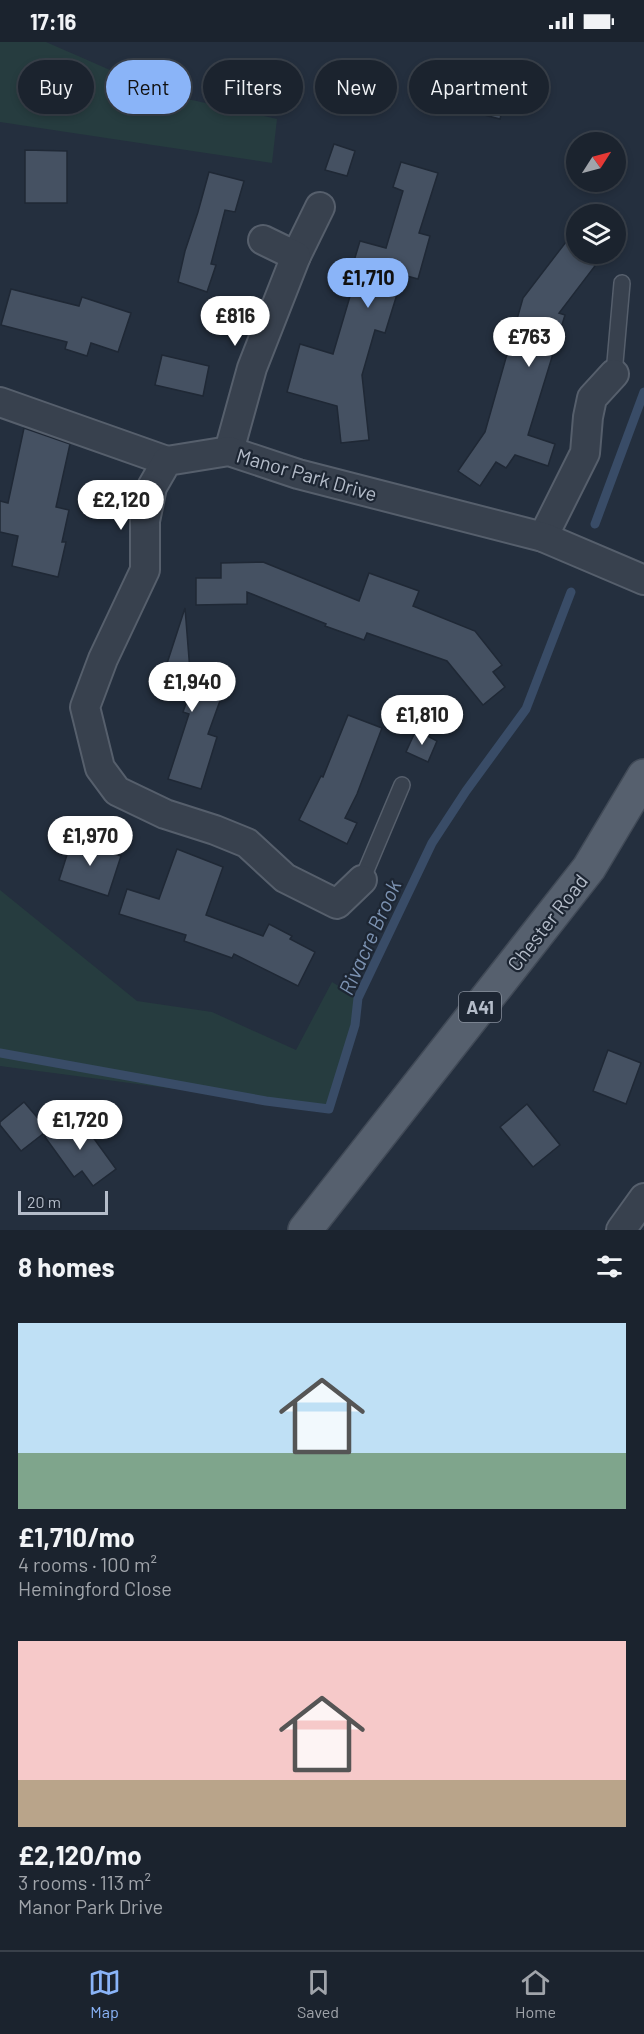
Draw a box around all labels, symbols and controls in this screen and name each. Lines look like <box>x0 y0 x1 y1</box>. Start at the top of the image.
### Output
text: 17:16 <box>30 8 76 34</box>
chip: Buy <box>18 60 94 114</box>
chip: Rent <box>106 60 191 114</box>
chip: Filters <box>203 60 303 114</box>
chip: New <box>315 60 397 114</box>
chip: Apartment <box>409 60 549 114</box>
north arrow <box>566 132 626 192</box>
map controls <box>566 132 626 264</box>
button: layers <box>566 204 626 264</box>
pin: £1,710 <box>319 258 417 309</box>
text: £1,710 <box>341 265 395 289</box>
pin: £816 <box>199 296 271 347</box>
text: £816 <box>215 303 255 327</box>
pin: £763 <box>493 317 565 368</box>
text: £763 <box>507 324 551 348</box>
street label: Manor Park Drive <box>234 442 380 506</box>
pin: £2,120 <box>72 480 170 531</box>
text: £2,120 <box>92 487 150 511</box>
pin: £1,940 <box>143 662 241 713</box>
text: £1,940 <box>163 669 221 693</box>
pin: £1,810 <box>373 695 471 746</box>
text: £1,810 <box>395 702 449 726</box>
pin: £1,970 <box>41 816 139 867</box>
text: £1,970 <box>62 823 118 847</box>
street label: Chester Road <box>502 869 592 975</box>
water label: Rivacre Brook <box>332 875 406 998</box>
road number: A41 <box>459 992 501 1022</box>
pin: £1,720 <box>31 1100 129 1151</box>
text: £1,720 <box>51 1107 109 1131</box>
scale bar <box>18 1188 108 1216</box>
text: 20 m <box>27 1192 61 1211</box>
icon: filters <box>593 1250 626 1283</box>
text: 8 homes <box>18 1251 115 1282</box>
icon: home <box>268 1362 376 1470</box>
text: £1,710/mo <box>18 1521 135 1552</box>
text: 4 rooms · 100 m² <box>18 1552 157 1576</box>
text: Hemingford Close <box>18 1576 172 1600</box>
icon: home <box>268 1680 376 1788</box>
text: £2,120/mo <box>18 1839 142 1870</box>
text: 3 rooms · 113 m² <box>18 1870 151 1894</box>
text: Manor Park Drive <box>18 1894 163 1918</box>
tab: Map <box>88 1966 121 2021</box>
tab: Saved <box>297 1966 339 2021</box>
tab: Home <box>515 1966 556 2021</box>

